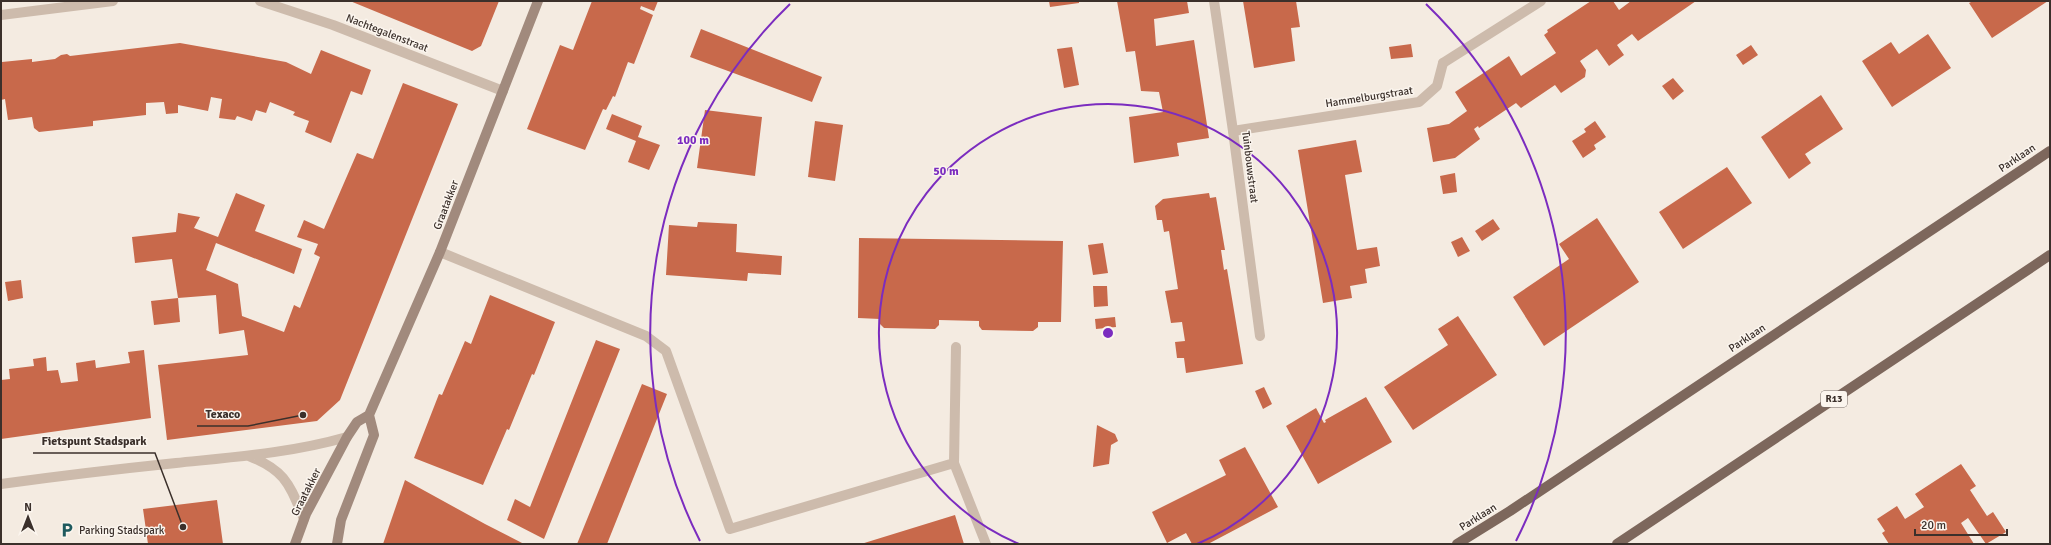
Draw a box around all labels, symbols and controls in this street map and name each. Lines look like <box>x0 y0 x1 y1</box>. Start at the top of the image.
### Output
street label: Nachtegalenstraat <box>344 11 430 55</box>
street label: Hammelburgstraat <box>1324 84 1414 110</box>
street label: Tuinbouwstraat <box>1239 130 1261 204</box>
text: 100 m <box>677 133 709 148</box>
street label: Parklaan <box>1996 141 2038 175</box>
text: 50 m <box>933 164 959 179</box>
street label: Graatakker <box>431 178 461 232</box>
street label: Parklaan <box>1726 321 1768 355</box>
centre of rings <box>1101 326 1115 340</box>
road number: R13 <box>1821 391 1847 407</box>
callout: Texaco <box>197 402 248 426</box>
text: Texaco <box>206 407 240 422</box>
callout: Fietspunt Stadspark <box>33 429 155 453</box>
text: Fietspunt Stadspark <box>41 434 147 449</box>
street label: Graatakker <box>288 466 324 518</box>
north arrow <box>8 497 48 537</box>
text: N <box>24 501 32 514</box>
street label: Parklaan <box>1457 501 1499 533</box>
scale bar <box>1915 511 2007 537</box>
text: 20 m <box>1921 518 1946 533</box>
parking icon: Parking Stadspark <box>58 521 76 539</box>
place label: Parking Stadspark <box>79 524 165 537</box>

